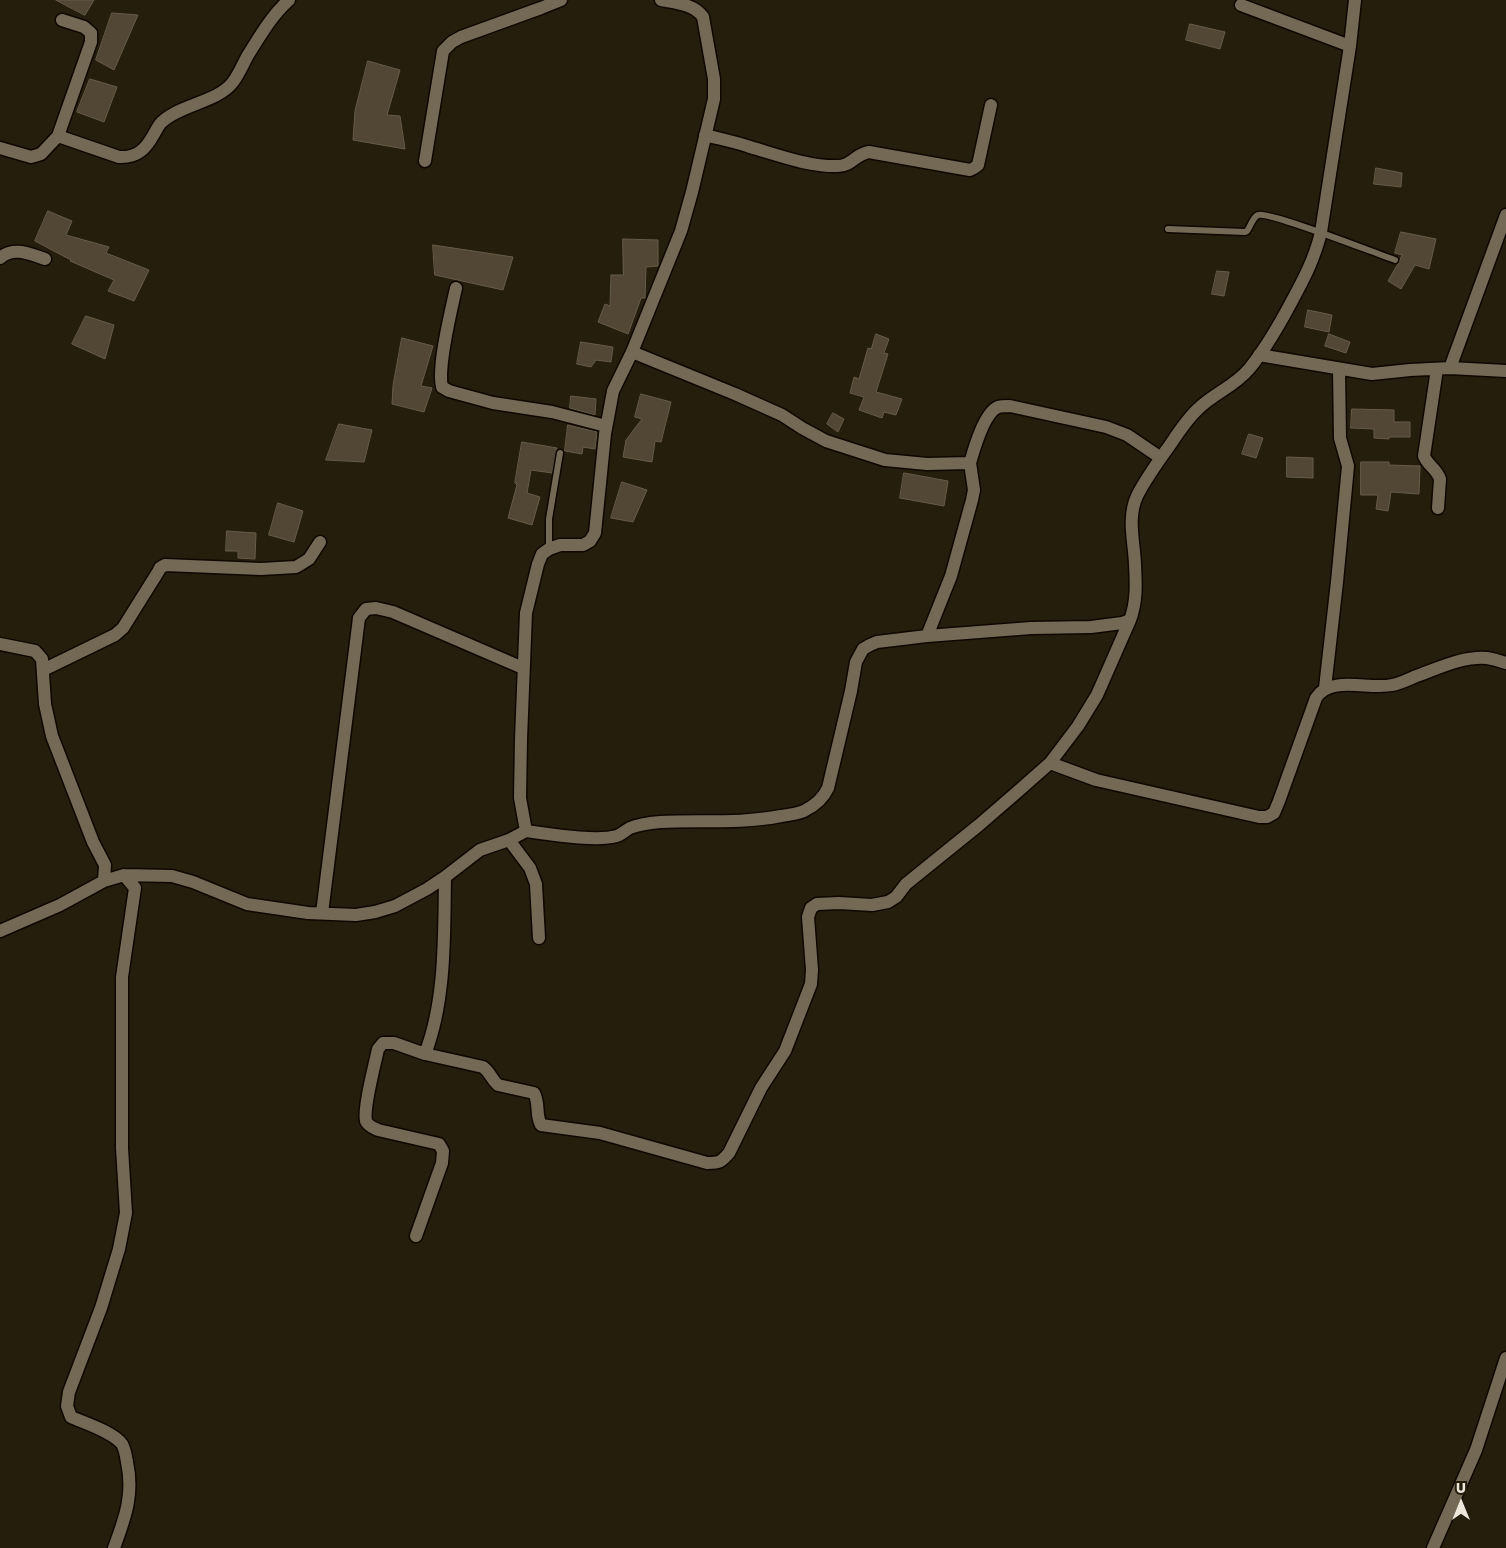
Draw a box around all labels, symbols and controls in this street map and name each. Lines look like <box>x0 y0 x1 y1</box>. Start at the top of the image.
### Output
north arrow <box>1436 1478 1486 1528</box>
text: U <box>1456 1478 1466 1498</box>

